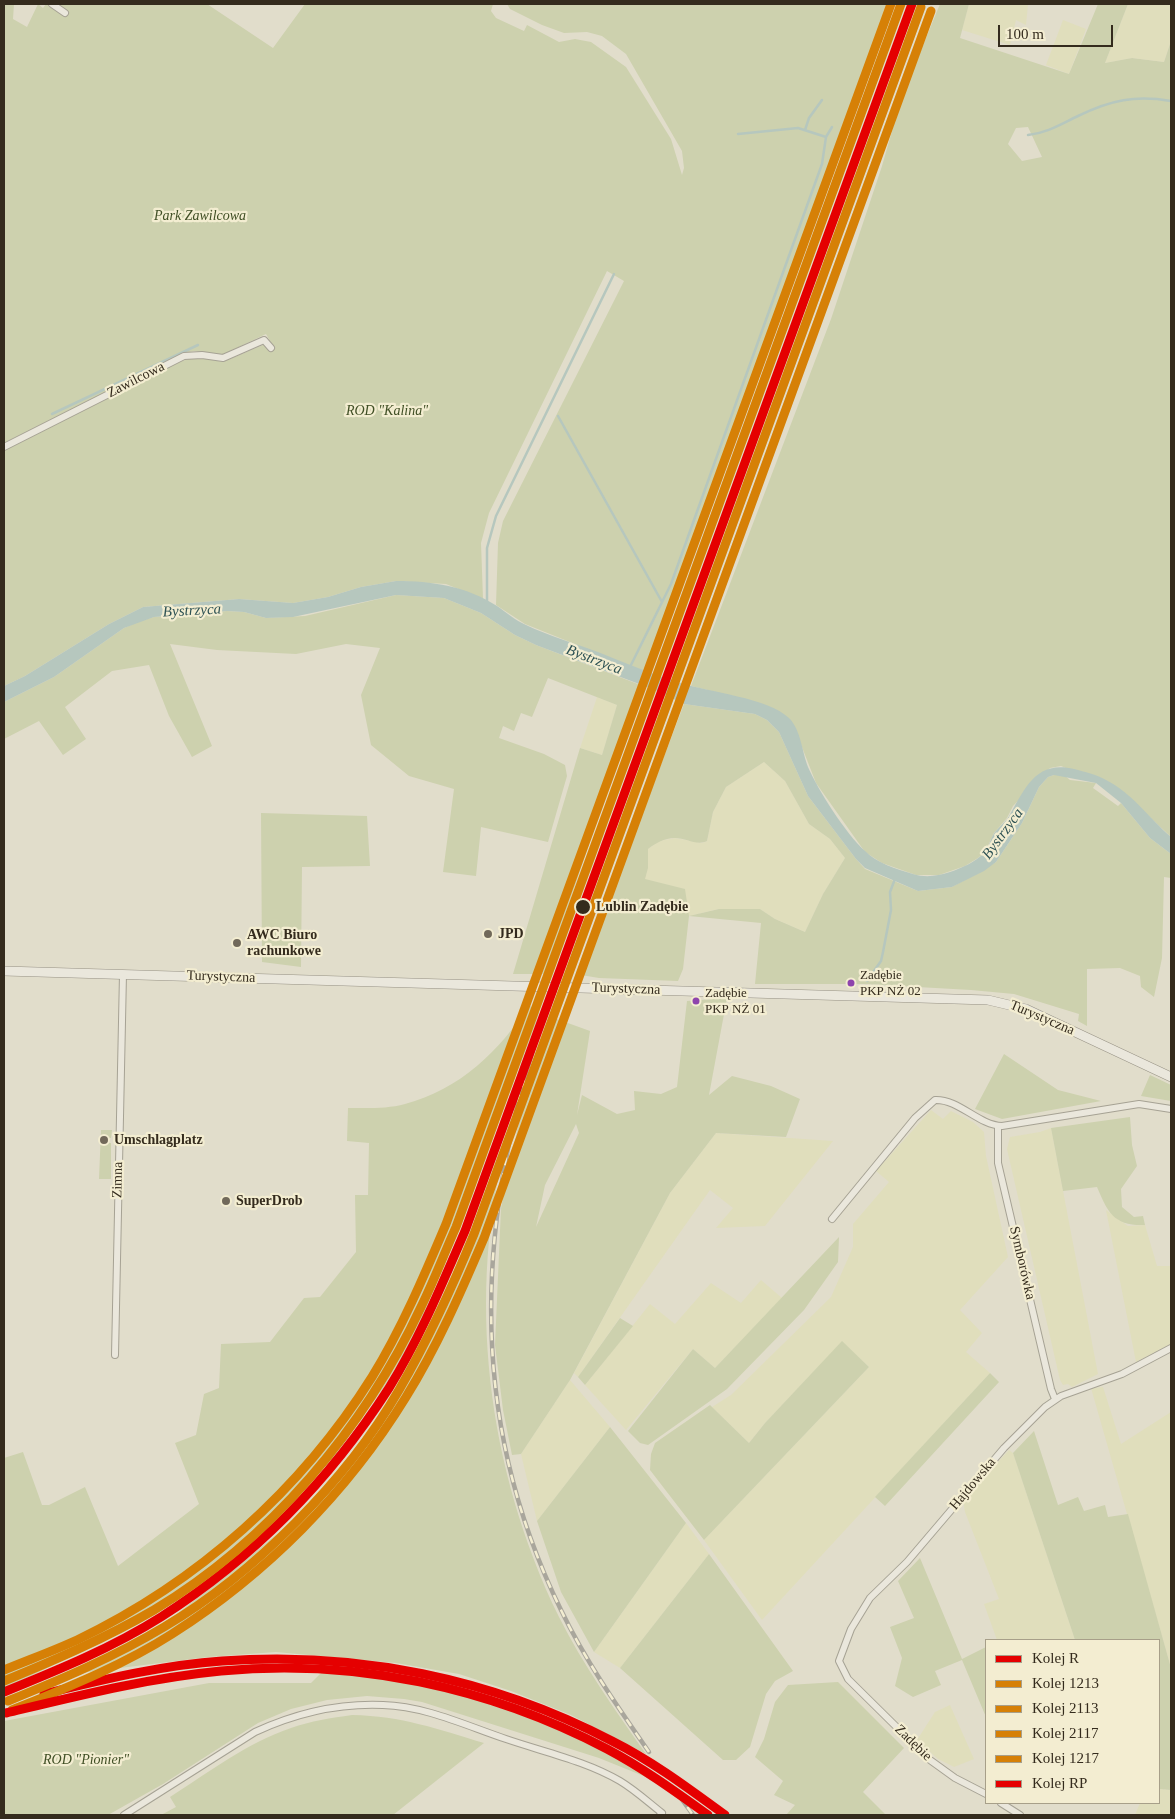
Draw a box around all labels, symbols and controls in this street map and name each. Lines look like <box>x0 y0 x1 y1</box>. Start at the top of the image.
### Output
scale bar <box>1000 15 1115 47</box>
text: 100 m <box>1006 26 1044 42</box>
park label: Park Zawilcowa <box>154 208 246 224</box>
street label: Zawilcowa <box>104 358 168 402</box>
park label: ROD "Kalina" <box>346 403 428 419</box>
water label: Bystrzyca <box>162 600 222 622</box>
water label: Bystrzyca <box>564 641 624 679</box>
water label: Bystrzyca <box>979 805 1027 863</box>
marker: Lublin Zadębie <box>574 898 592 916</box>
place label: Lublin Zadębie <box>596 899 688 915</box>
place label: JPD <box>498 926 524 942</box>
place label: AWC Biuro rachunkowe <box>247 927 321 960</box>
marker: JPD <box>482 928 494 940</box>
marker: AWC Biuro rachunkowe <box>231 937 243 949</box>
street label: Turystyczna <box>186 967 256 987</box>
place label: Zadębie PKP NŻ 02 <box>860 968 921 999</box>
marker: Zadębie PKP NŻ 02 <box>846 978 856 988</box>
street label: Turystyczna <box>591 979 661 999</box>
place label: Zadębie PKP NŻ 01 <box>705 986 766 1017</box>
marker: Zadębie PKP NŻ 01 <box>691 996 701 1006</box>
street label: Turystyczna <box>1007 997 1077 1039</box>
place label: Umschlagplatz <box>114 1132 203 1148</box>
marker: Umschlagplatz <box>98 1134 110 1146</box>
street label: Zimna <box>109 1162 127 1198</box>
place label: SuperDrob <box>236 1193 303 1209</box>
marker: SuperDrob <box>220 1195 232 1207</box>
street label: Symborówka <box>1005 1225 1039 1301</box>
street label: Hajdowska <box>946 1454 1000 1514</box>
legend <box>985 1639 1160 1804</box>
text: Kolej R <box>1032 1650 1079 1666</box>
text: Kolej 1213 <box>1032 1675 1099 1691</box>
text: Kolej 2113 <box>1032 1700 1099 1716</box>
street label: Zadębie <box>891 1721 935 1765</box>
text: Kolej 2117 <box>1032 1725 1099 1741</box>
text: Kolej 1217 <box>1032 1750 1099 1766</box>
park label: ROD "Pionier" <box>43 1752 129 1768</box>
text: Kolej RP <box>1032 1775 1087 1791</box>

